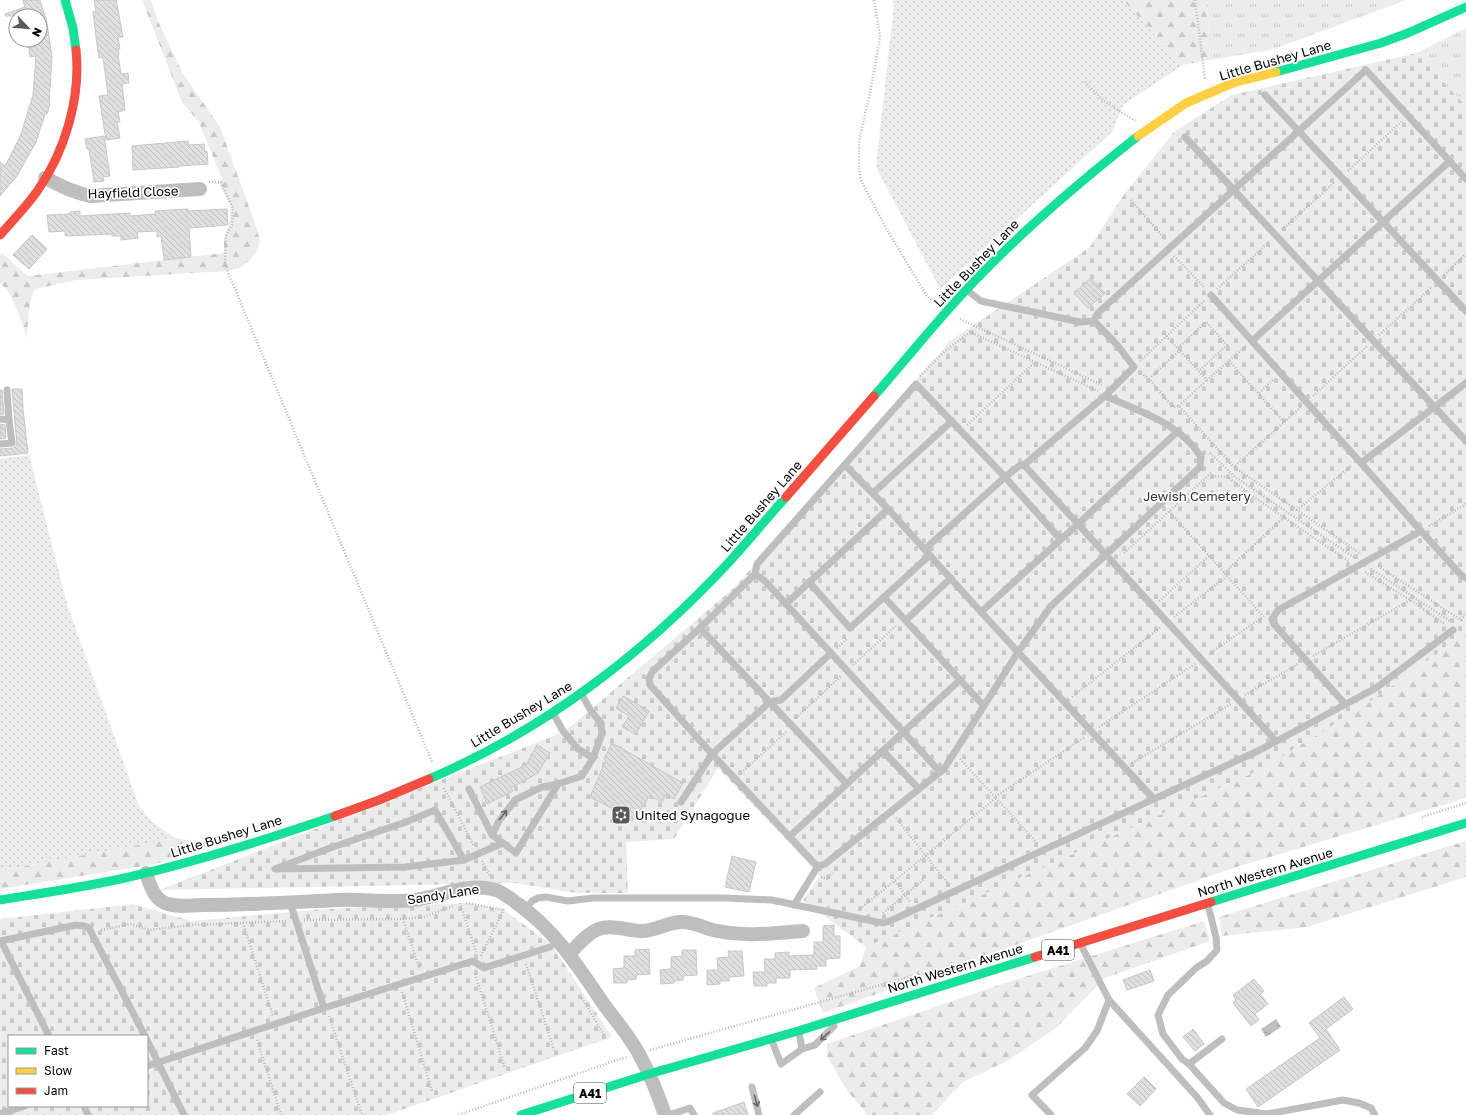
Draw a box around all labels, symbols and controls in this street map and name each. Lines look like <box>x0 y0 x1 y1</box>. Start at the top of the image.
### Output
north arrow <box>8 8 48 48</box>
text: N <box>30 26 45 39</box>
street label: Little Bushey Lane <box>1217 36 1333 84</box>
street label: Hayfield Close <box>87 182 179 202</box>
street label: Little Bushey Lane <box>930 216 1022 310</box>
street label: Little Bushey Lane <box>717 457 805 555</box>
park label: Jewish Cemetery <box>1143 488 1252 504</box>
street label: Little Bushey Lane <box>467 677 575 751</box>
synagogue icon: United Synagogue <box>610 804 632 826</box>
place label: United Synagogue <box>635 807 750 823</box>
one-way arrow <box>499 809 508 820</box>
street label: Little Bushey Lane <box>168 811 284 861</box>
street label: North Western Avenue <box>1195 844 1335 900</box>
street label: Sandy Lane <box>406 880 480 908</box>
street label: North Western Avenue <box>885 940 1025 996</box>
road number: A41 <box>1042 940 1074 960</box>
one-way arrow <box>820 1031 830 1040</box>
legend <box>8 1035 148 1107</box>
text: Fast <box>44 1043 69 1058</box>
text: Slow <box>44 1063 72 1078</box>
text: Jam <box>44 1083 68 1098</box>
road number: A41 <box>574 1083 606 1103</box>
one-way arrow <box>752 1094 760 1107</box>

